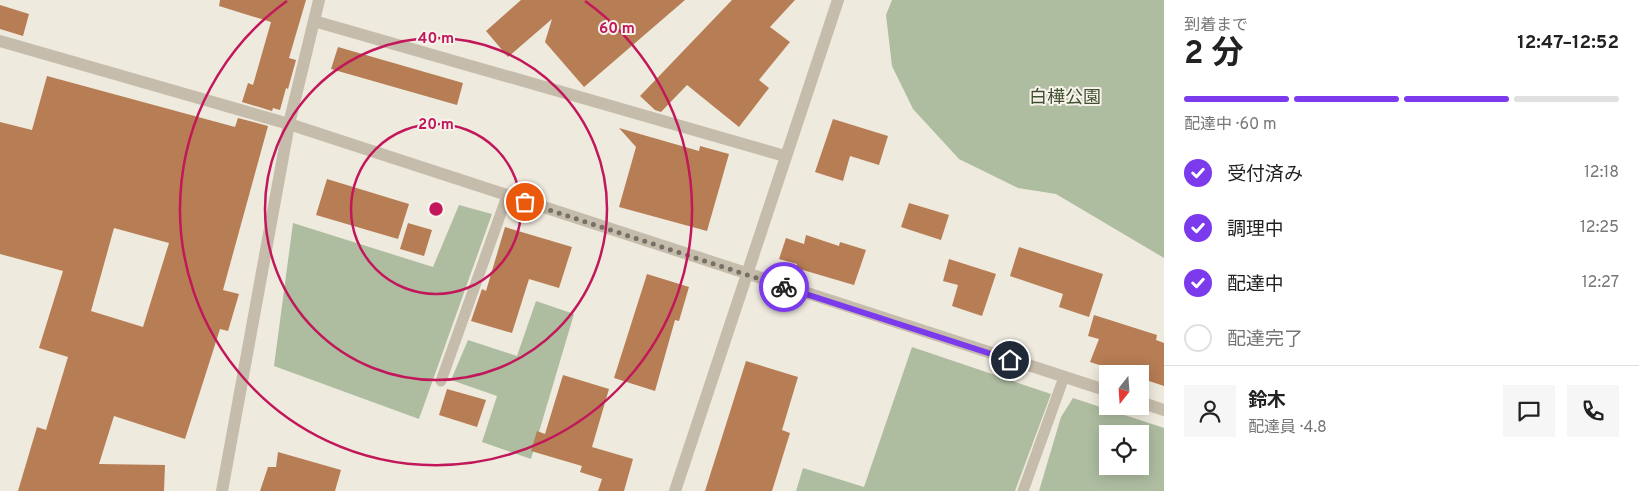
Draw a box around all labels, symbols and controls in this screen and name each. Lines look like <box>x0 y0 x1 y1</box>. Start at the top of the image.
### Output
text: 到着まで <box>1184 16 1248 36</box>
text: 60 m <box>599 20 635 39</box>
text: 40 m <box>418 30 454 49</box>
text: 12:47–12:52 <box>1517 31 1619 55</box>
text: 2 分 <box>1184 35 1244 75</box>
park label: 白樺公園 <box>1029 87 1101 110</box>
text: 配達中 · 60 m <box>1184 115 1277 135</box>
text: 20 m <box>418 116 454 135</box>
icon: check <box>1184 159 1212 187</box>
text: 受付済み <box>1227 163 1303 187</box>
text: 12:18 <box>1584 163 1619 183</box>
pin <box>504 181 546 223</box>
icon: bag <box>511 188 539 216</box>
centre of rings <box>427 200 445 218</box>
icon: check <box>1184 214 1212 242</box>
text: 調理中 <box>1227 218 1284 242</box>
text: 12:25 <box>1580 218 1619 238</box>
courier <box>759 262 809 312</box>
icon: check <box>1184 269 1212 297</box>
icon: bike <box>770 273 798 301</box>
text: 配達中 <box>1227 273 1284 297</box>
text: 12:27 <box>1582 273 1619 293</box>
text: 配達完了 <box>1227 328 1303 352</box>
pin <box>989 339 1031 381</box>
icon: home <box>996 346 1024 374</box>
north arrow <box>1099 365 1149 415</box>
map controls <box>1099 365 1149 475</box>
button: person <box>1184 385 1236 437</box>
button: chat <box>1503 385 1555 437</box>
button: phone <box>1567 385 1619 437</box>
text: 鈴木 <box>1248 389 1286 413</box>
text: 配達員 · 4.8 <box>1248 418 1327 438</box>
button: locate <box>1099 425 1149 475</box>

